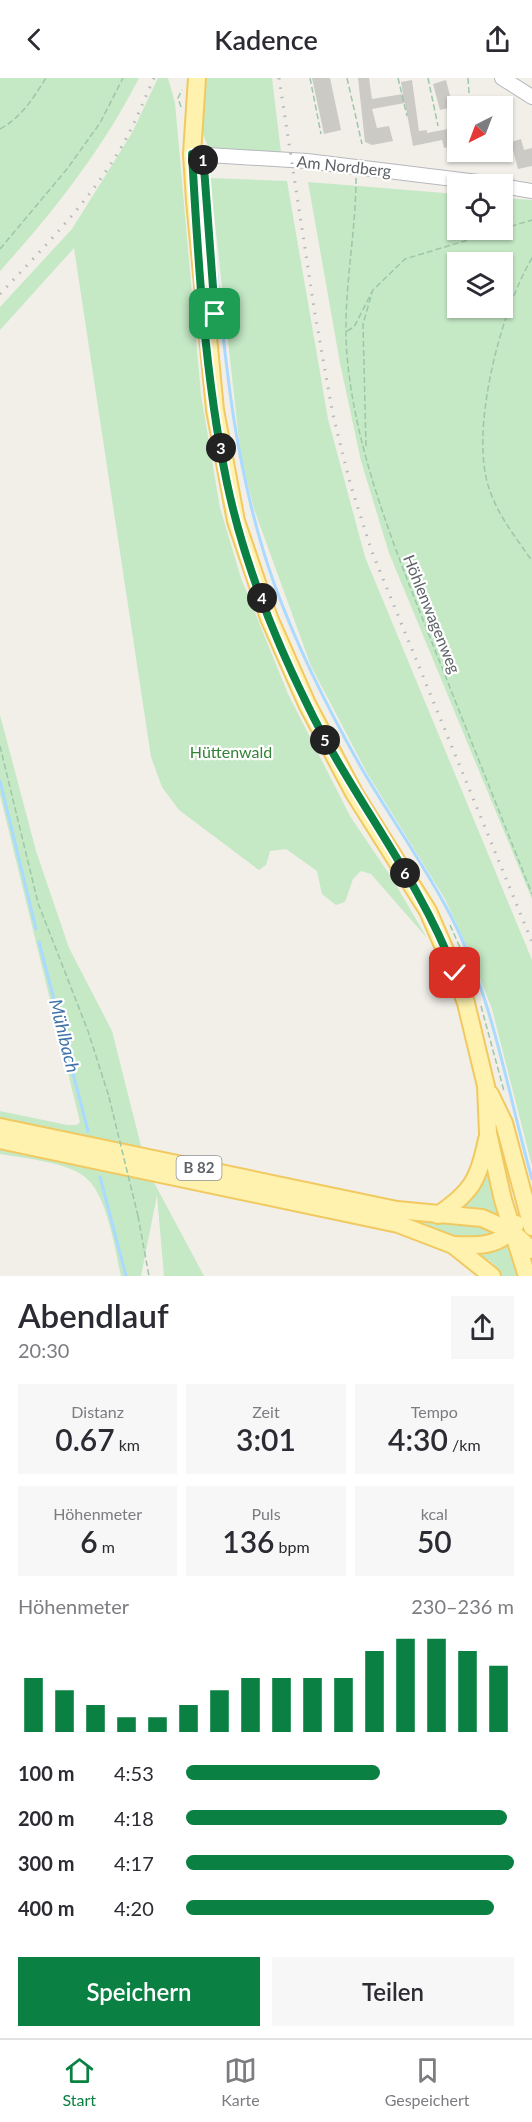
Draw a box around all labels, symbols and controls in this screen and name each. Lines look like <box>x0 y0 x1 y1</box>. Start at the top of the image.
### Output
icon: back <box>18 23 51 56</box>
text: Kadence <box>214 23 318 56</box>
icon: share <box>481 23 514 56</box>
north arrow <box>447 96 513 162</box>
map controls <box>447 96 513 318</box>
pin: 1 <box>188 145 218 175</box>
text: 1 <box>198 150 208 169</box>
street label: Am Nordberg <box>296 151 392 180</box>
button: locate <box>447 174 513 240</box>
button: layers <box>447 252 513 318</box>
pin <box>189 288 240 339</box>
icon: arrive <box>198 297 231 330</box>
pin: 3 <box>206 433 236 463</box>
text: 3 <box>216 438 226 457</box>
street label: Höhlenwagenweg <box>400 552 465 676</box>
pin: 4 <box>247 583 277 613</box>
text: 4 <box>257 588 267 607</box>
pin: 5 <box>310 725 340 755</box>
text: 5 <box>320 730 330 749</box>
park label: Hüttenwald <box>190 742 272 761</box>
pin: 6 <box>390 858 420 888</box>
text: 6 <box>400 863 410 882</box>
pin <box>429 947 480 998</box>
icon: check <box>438 956 471 989</box>
water label: Mühlbach <box>45 997 85 1075</box>
road number: B 82 <box>176 1156 222 1180</box>
text: Abendlauf <box>18 1295 169 1335</box>
button: share <box>451 1296 514 1359</box>
text: 20:30 <box>18 1338 69 1362</box>
text: Distanz <box>71 1402 124 1421</box>
text: Zeit <box>252 1402 280 1421</box>
text: Tempo <box>411 1402 458 1421</box>
text: 0.67 <box>55 1421 115 1457</box>
text: 3:01 <box>236 1421 296 1457</box>
text: 4:30 <box>388 1421 448 1457</box>
text: km <box>115 1435 140 1454</box>
text: /km <box>448 1435 481 1454</box>
text: Höhenmeter <box>53 1504 142 1523</box>
text: Puls <box>251 1504 281 1523</box>
text: kcal <box>421 1504 448 1523</box>
text: 6 <box>80 1523 98 1559</box>
text: 136 <box>222 1523 275 1559</box>
text: 50 <box>417 1523 452 1559</box>
text: m <box>98 1537 115 1556</box>
text: bpm <box>275 1537 310 1556</box>
text: Höhenmeter <box>18 1594 129 1618</box>
text: 230–236 m <box>411 1594 514 1618</box>
text: 100 m <box>18 1761 74 1785</box>
text: 4:53 <box>114 1761 154 1785</box>
text: 200 m <box>18 1806 74 1830</box>
text: 4:18 <box>114 1806 154 1830</box>
text: 300 m <box>18 1851 74 1875</box>
text: 4:17 <box>114 1851 154 1875</box>
text: 400 m <box>18 1896 74 1920</box>
text: 4:20 <box>114 1896 154 1920</box>
button: Speichern <box>18 1957 260 2026</box>
button: Teilen <box>272 1957 514 2026</box>
tab: Start <box>63 2054 96 2109</box>
tab: Karte <box>221 2054 260 2109</box>
tab: Gespeichert <box>385 2054 469 2109</box>

